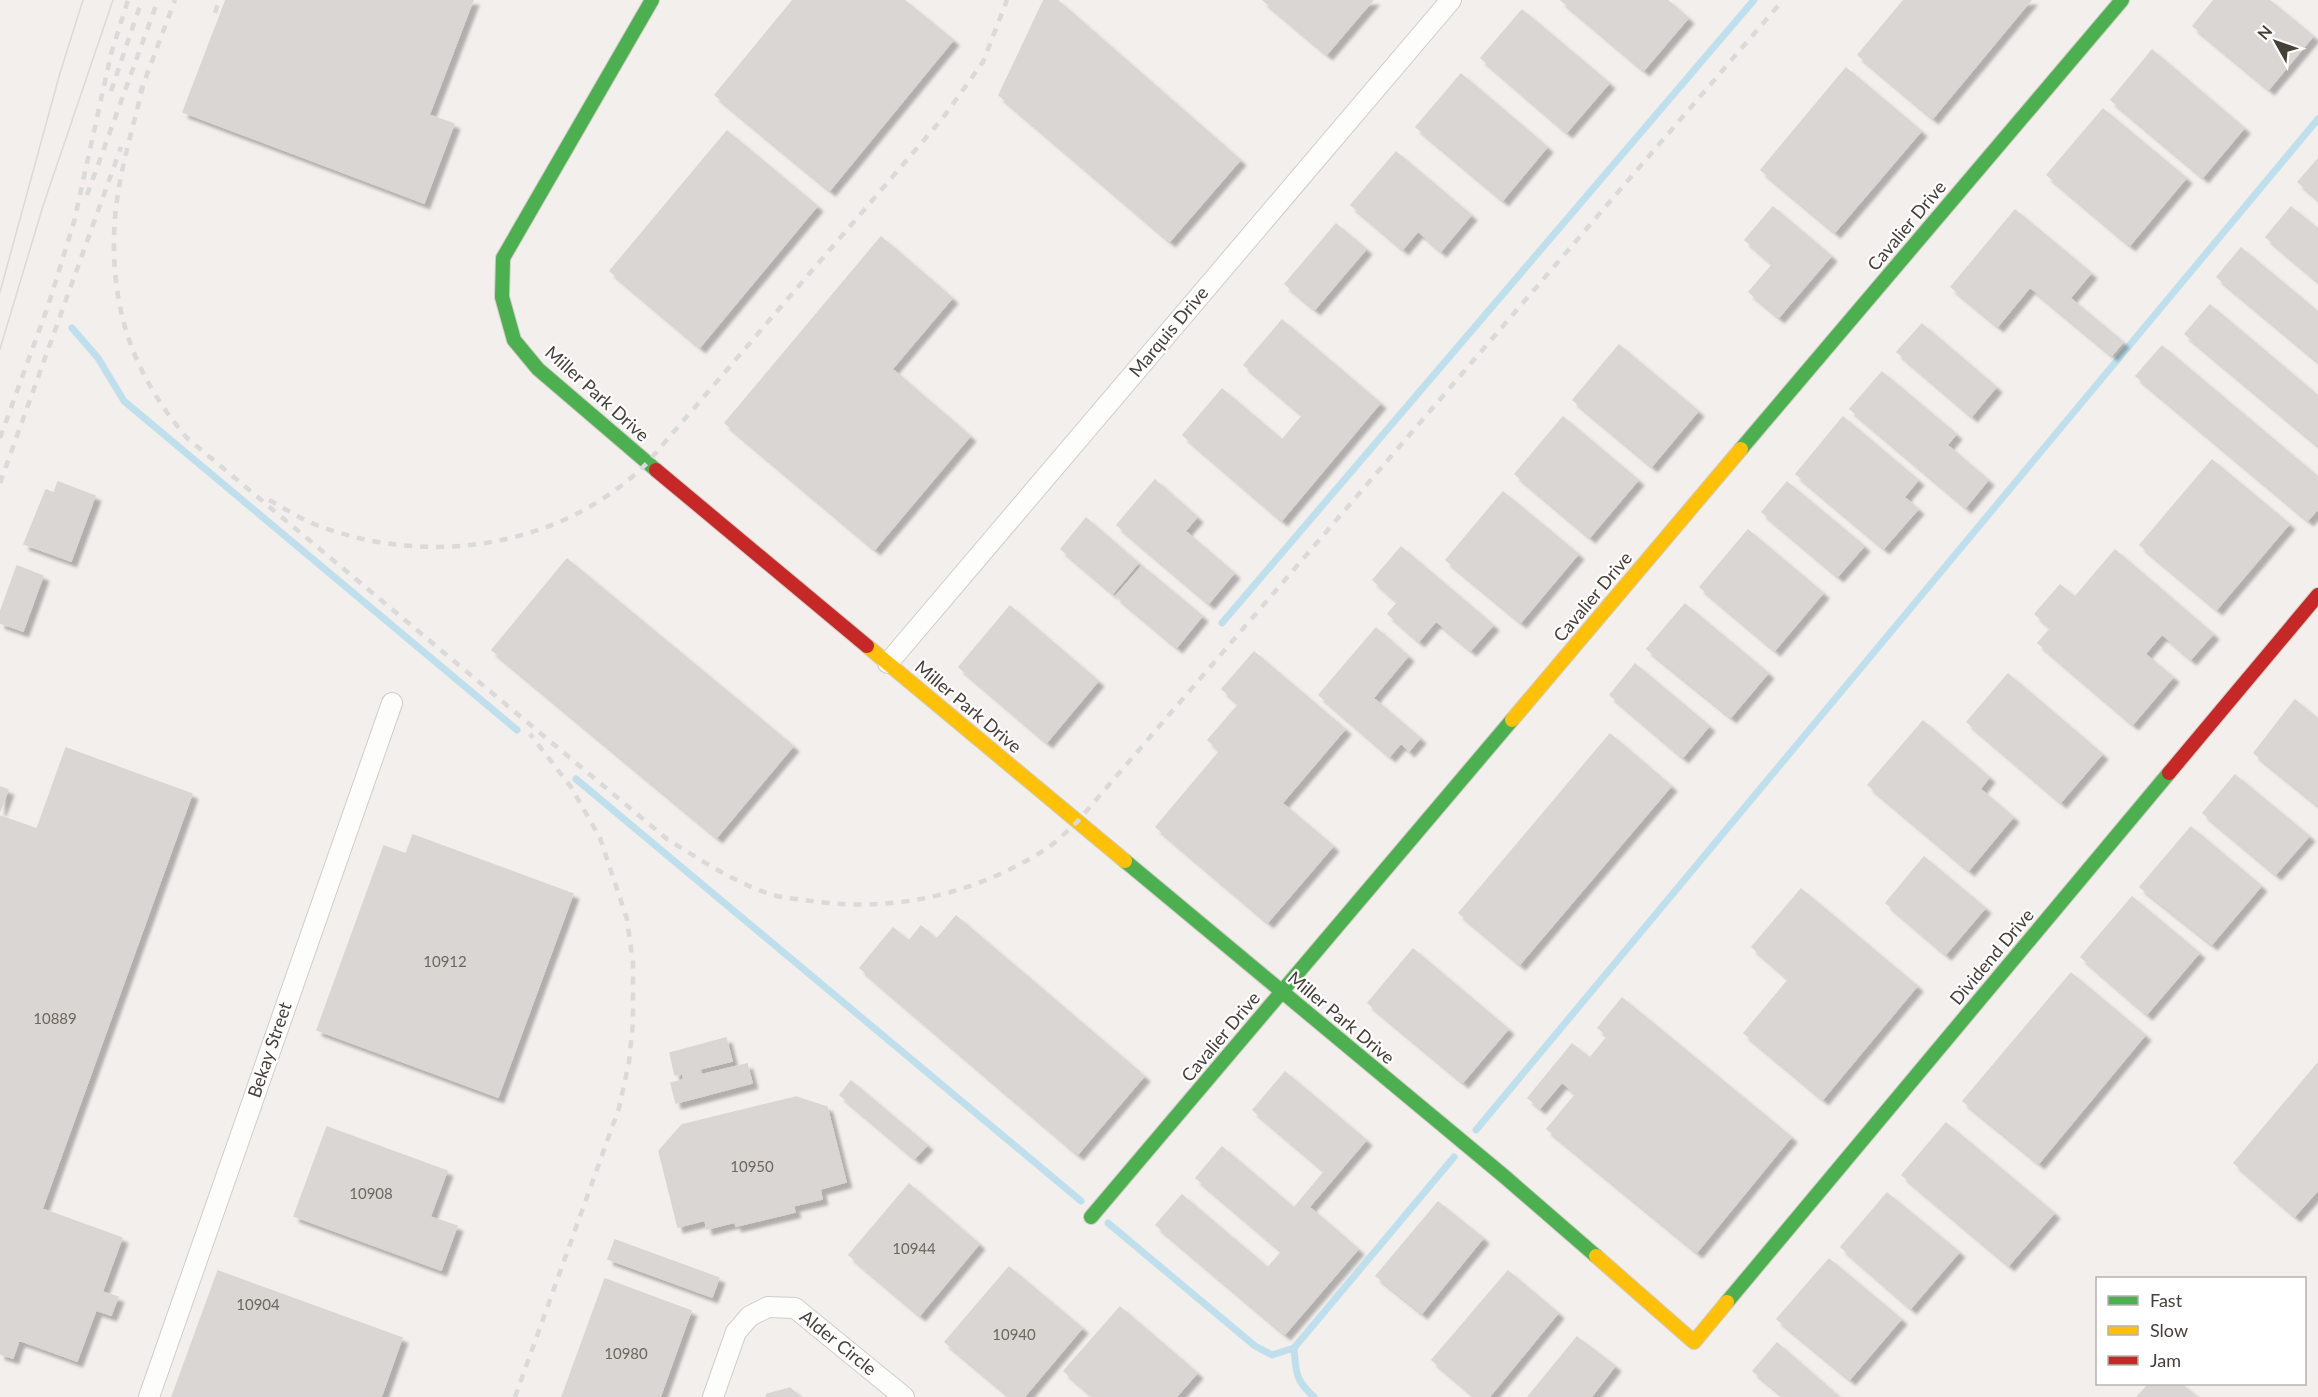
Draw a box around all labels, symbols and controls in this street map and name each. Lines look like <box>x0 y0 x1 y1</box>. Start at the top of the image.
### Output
north arrow <box>2246 12 2306 72</box>
text: N <box>2253 21 2275 43</box>
street label: Cavalier Drive <box>1862 176 1950 275</box>
street label: Marquis Drive <box>1124 282 1212 381</box>
street label: Miller Park Drive <box>541 341 654 446</box>
street label: Cavalier Drive <box>1548 547 1636 646</box>
street label: Miller Park Drive <box>911 655 1026 757</box>
street label: Dividend Drive <box>1945 904 2038 1009</box>
house number: 10912 <box>423 952 467 970</box>
street label: Miller Park Drive <box>1284 966 1399 1068</box>
street label: Cavalier Drive <box>1176 987 1264 1086</box>
street label: Bekay Street <box>242 998 296 1100</box>
house number: 10889 <box>33 1009 77 1027</box>
house number: 10950 <box>730 1157 774 1175</box>
house number: 10908 <box>349 1184 393 1202</box>
house number: 10944 <box>892 1239 936 1257</box>
legend <box>2096 1277 2306 1385</box>
text: Fast <box>2150 1289 2183 1311</box>
house number: 10904 <box>236 1295 280 1313</box>
street label: Alder Circle <box>796 1305 881 1380</box>
text: Slow <box>2150 1319 2188 1341</box>
house number: 10940 <box>992 1325 1036 1343</box>
house number: 10980 <box>604 1344 648 1362</box>
text: Jam <box>2150 1349 2181 1371</box>

